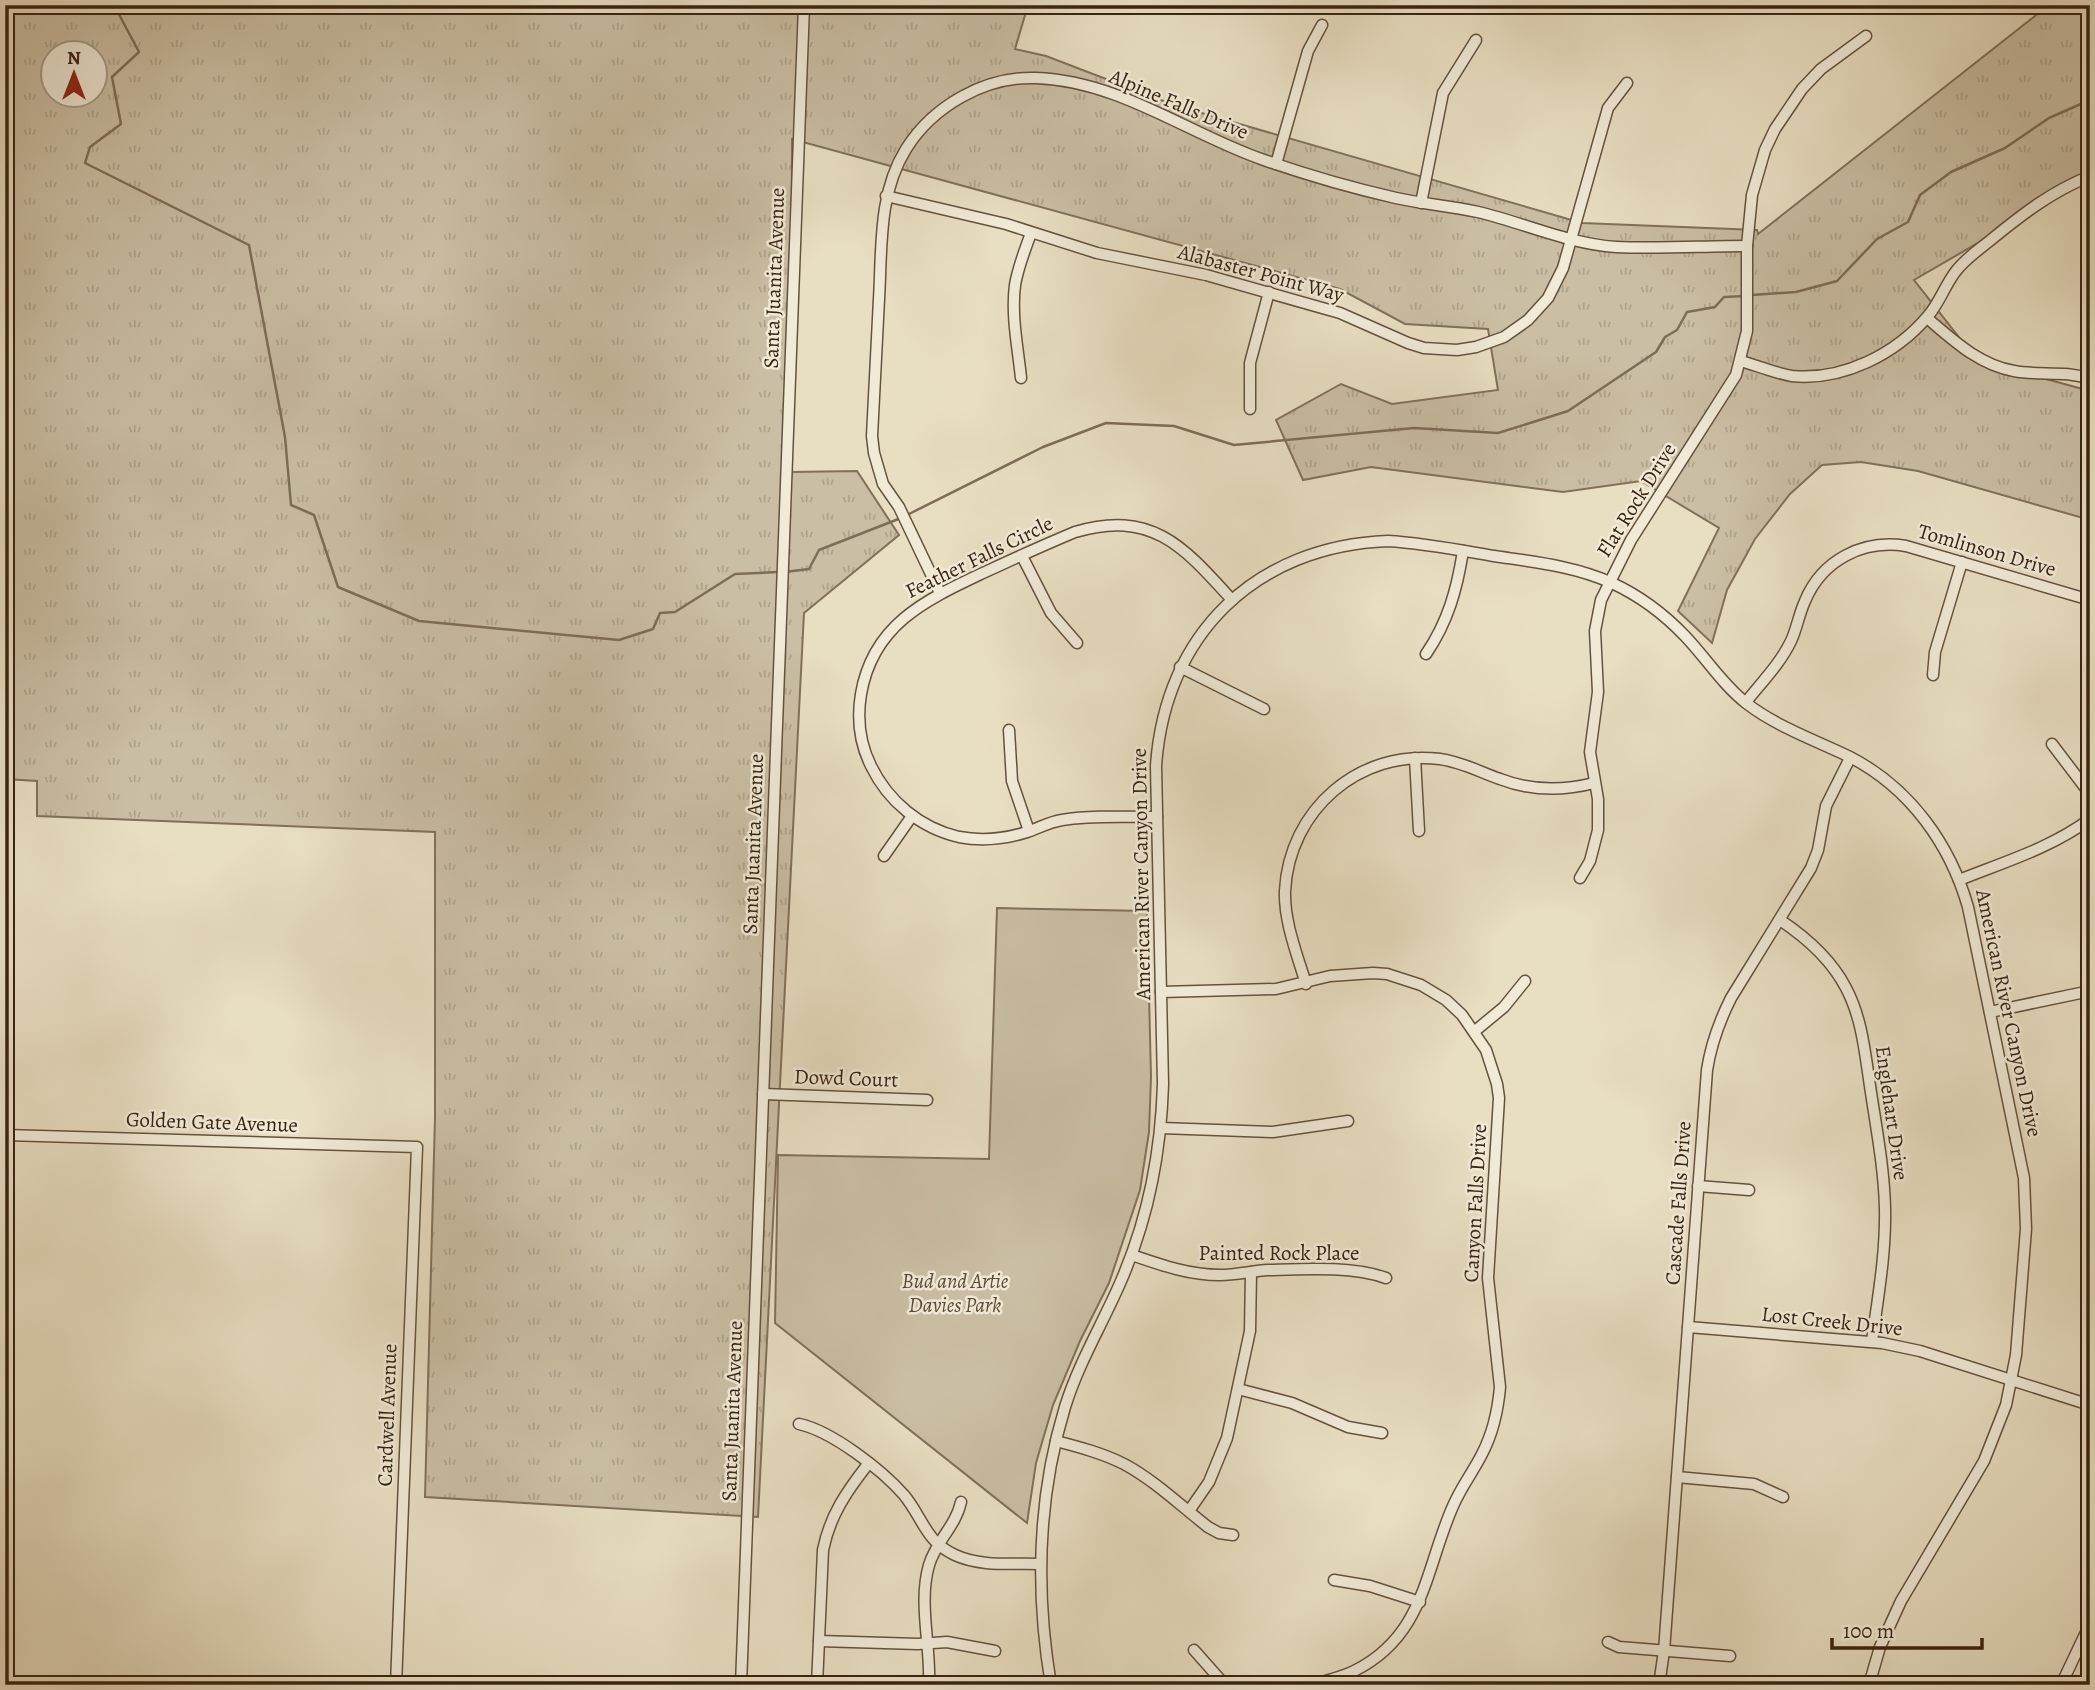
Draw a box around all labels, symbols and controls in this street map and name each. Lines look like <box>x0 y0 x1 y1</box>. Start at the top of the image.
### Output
north arrow <box>38 38 108 108</box>
text: N <box>67 45 81 71</box>
street label: Alpine Falls Drive <box>1104 62 1253 146</box>
street label: Santa Juanita Avenue <box>757 187 791 369</box>
street label: Alabaster Point Way <box>1174 237 1348 309</box>
street label: Flat Rock Drive <box>1590 437 1682 563</box>
street label: Feather Falls Circle <box>900 509 1058 605</box>
street label: Tomlinson Drive <box>1915 517 2059 583</box>
street label: American River Canyon Drive <box>1125 748 1157 1001</box>
street label: Santa Juanita Avenue <box>736 753 770 935</box>
street label: American River Canyon Drive <box>1969 886 2049 1139</box>
street label: Englehart Drive <box>1869 1044 1915 1182</box>
street label: Dowd Court <box>793 1062 899 1094</box>
street label: Golden Gate Avenue <box>125 1105 299 1139</box>
street label: Cascade Falls Drive <box>1658 1120 1698 1286</box>
street label: Canyon Falls Drive <box>1457 1123 1493 1283</box>
street label: Painted Rock Place <box>1199 1239 1359 1267</box>
park label: Bud and Artie Davies Park <box>902 1267 1009 1319</box>
street label: Lost Creek Drive <box>1760 1300 1904 1342</box>
street label: Santa Juanita Avenue <box>715 1320 749 1502</box>
street label: Cardwell Avenue <box>371 1343 403 1487</box>
scale bar <box>1832 1606 1983 1650</box>
text: 100 m <box>1843 1617 1894 1645</box>

